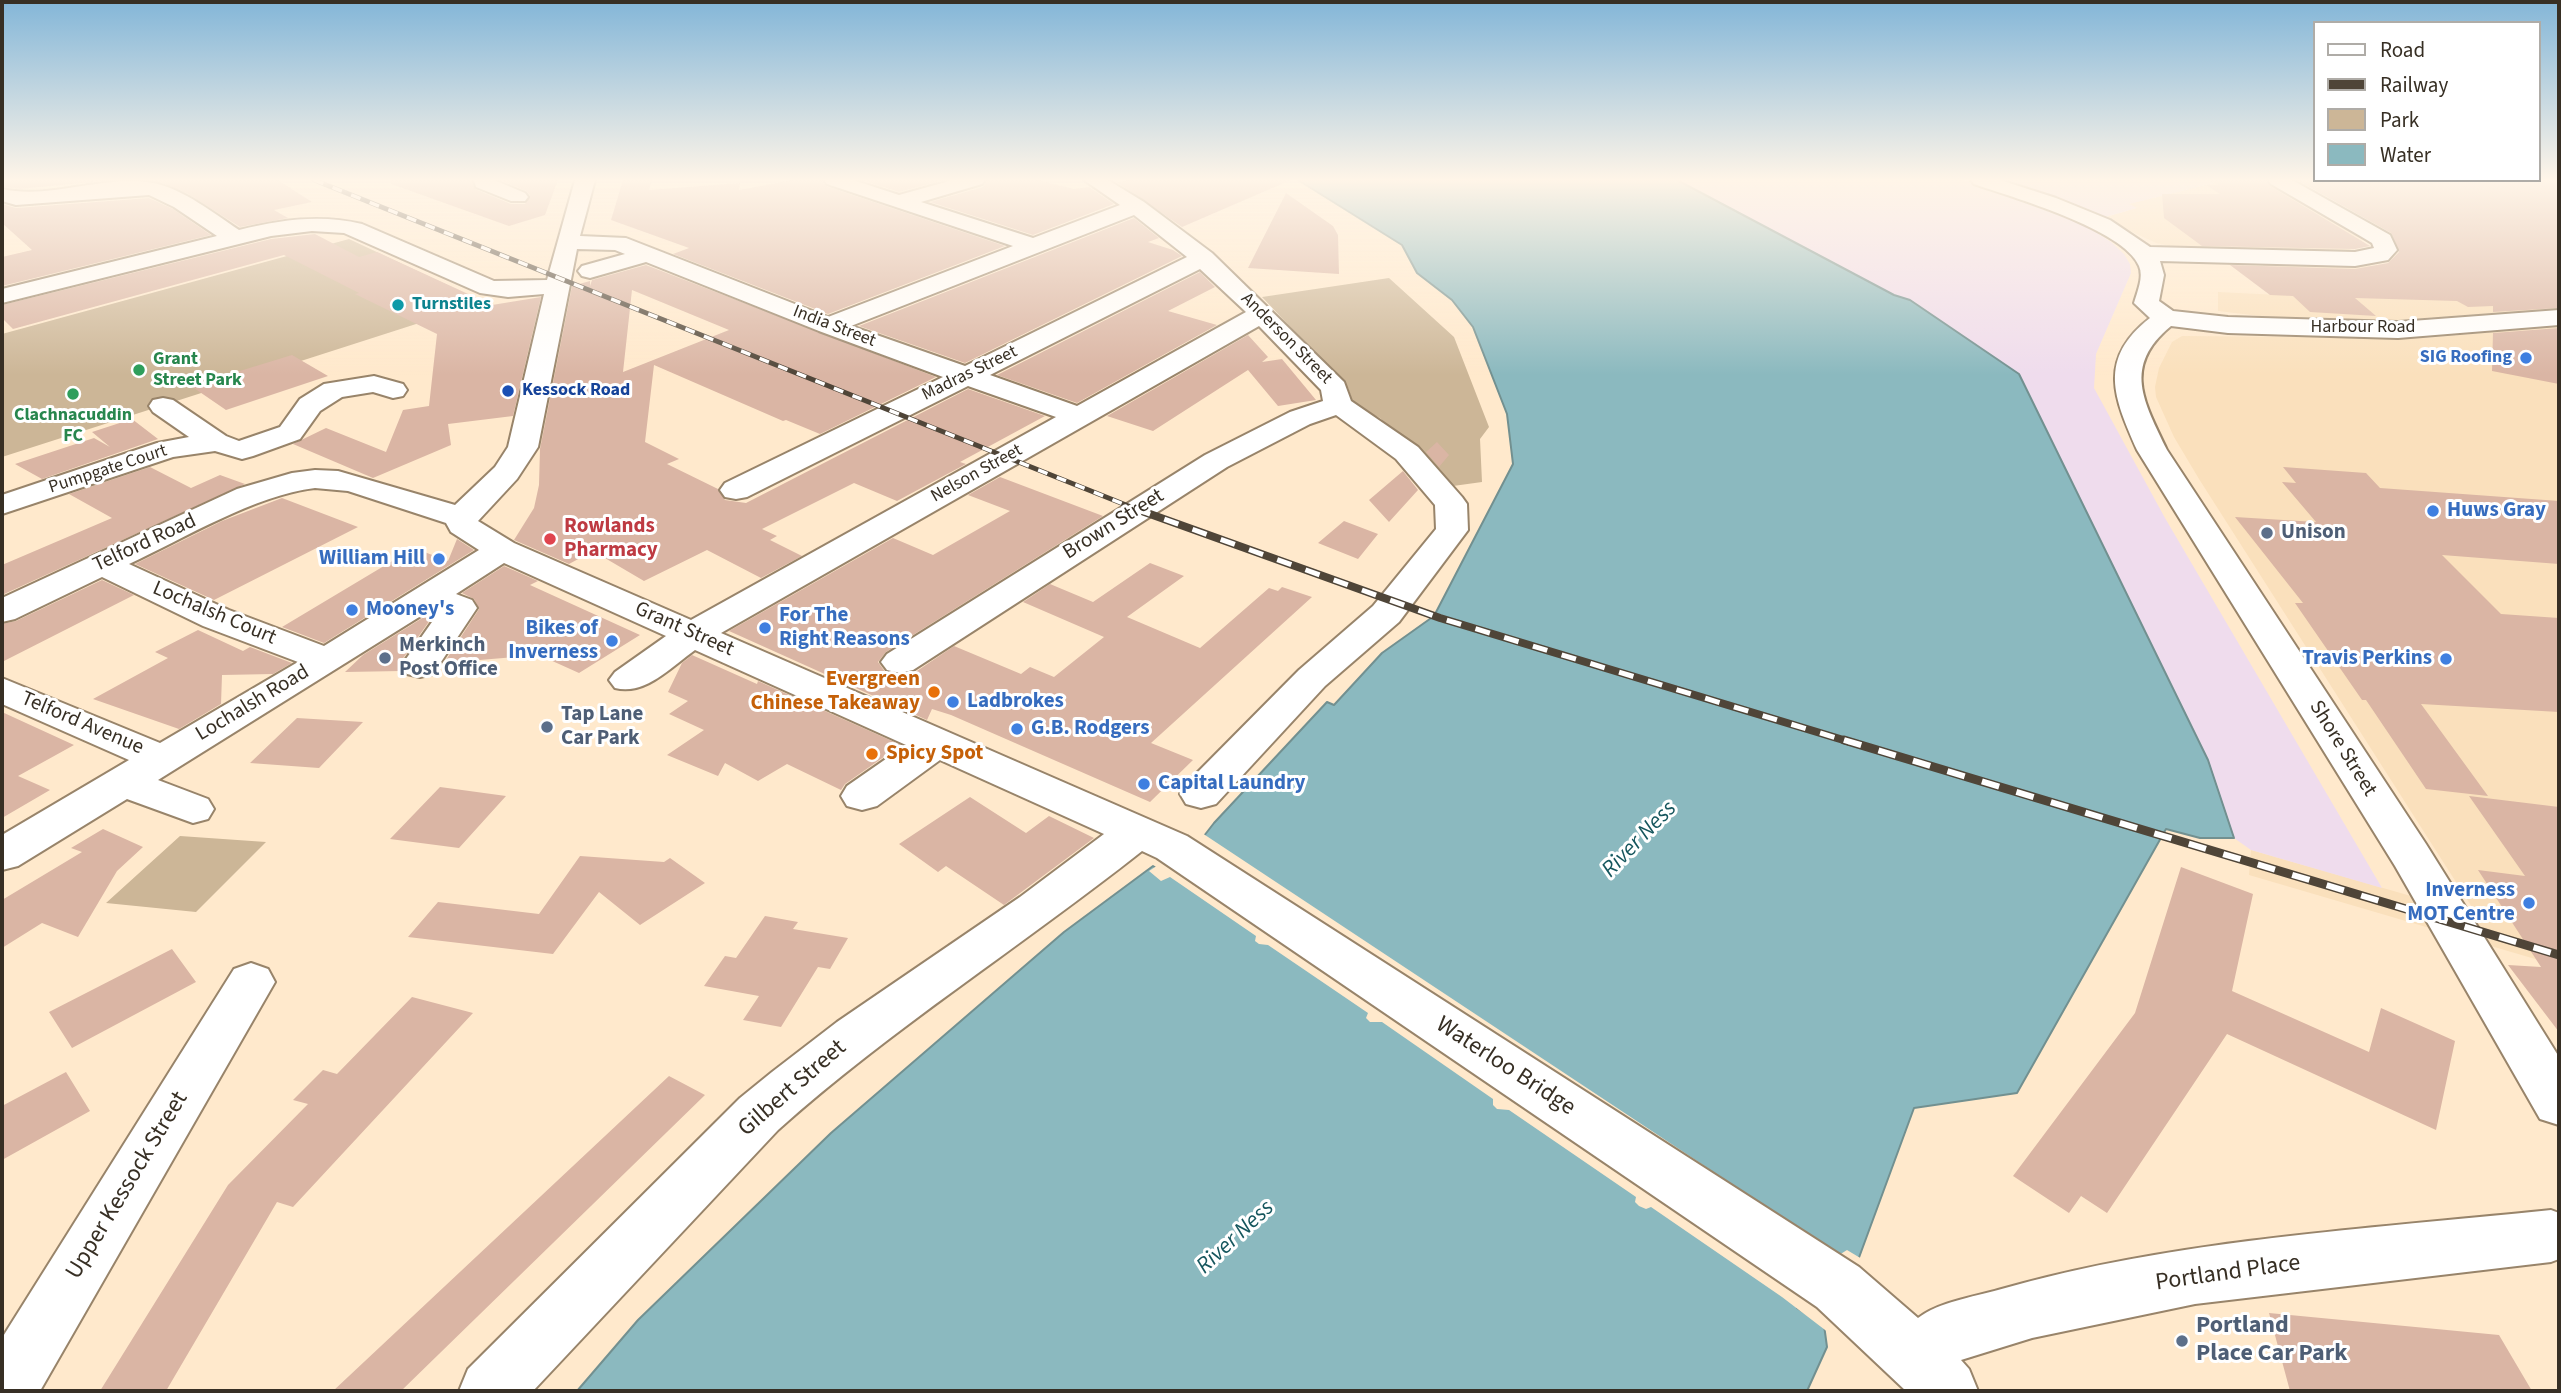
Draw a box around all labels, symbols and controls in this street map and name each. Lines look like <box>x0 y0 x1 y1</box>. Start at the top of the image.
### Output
legend <box>2312 21 2540 182</box>
text: Road <box>2380 35 2425 65</box>
text: Railway <box>2380 70 2448 100</box>
text: Park <box>2380 105 2419 135</box>
text: Water <box>2380 140 2431 170</box>
street label: Anderson Street <box>1236 289 1336 389</box>
place label: Turnstiles <box>412 294 491 316</box>
marker: Turnstiles <box>390 297 406 313</box>
street label: India Street <box>790 301 878 353</box>
street label: Harbour Road <box>2310 317 2416 339</box>
street label: Madras Street <box>919 342 1021 406</box>
place label: SIG Roofing <box>2420 347 2512 369</box>
place label: Grant Street Park <box>153 349 242 392</box>
marker: SIG Roofing <box>2518 350 2534 366</box>
marker: Grant Street Park <box>131 362 147 378</box>
place label: Kessock Road <box>522 380 630 402</box>
marker: Kessock Road <box>500 383 516 399</box>
marker: Clachnacuddin FC <box>65 386 81 402</box>
place label: Clachnacuddin FC <box>14 405 132 448</box>
street label: Nelson Street <box>928 440 1026 508</box>
street label: Pumpgate Court <box>46 441 170 499</box>
street label: Brown Street <box>1059 484 1169 566</box>
place label: Huws Gray <box>2447 498 2546 524</box>
marker: Huws Gray <box>2425 503 2441 519</box>
street label: Telford Road <box>89 509 201 579</box>
place label: Rowlands Pharmacy <box>564 514 658 564</box>
place label: Unison <box>2281 520 2346 546</box>
marker: Unison <box>2259 525 2275 541</box>
marker: Rowlands Pharmacy <box>542 531 558 547</box>
place label: William Hill <box>319 546 425 572</box>
marker: William Hill <box>431 551 447 567</box>
street label: Lochalsh Court <box>148 577 280 651</box>
place label: Mooney's <box>366 597 454 623</box>
street label: Grant Street <box>631 597 737 663</box>
marker: Mooney's <box>344 602 360 618</box>
place label: For The Right Reasons <box>779 603 910 653</box>
place label: Bikes of Inverness <box>508 616 598 666</box>
marker: For The Right Reasons <box>757 620 773 636</box>
place label: Merkinch Post Office <box>399 633 498 683</box>
marker: Bikes of Inverness <box>604 633 620 649</box>
place label: Travis Perkins <box>2302 646 2432 672</box>
marker: Merkinch Post Office <box>377 650 393 666</box>
marker: Travis Perkins <box>2438 651 2454 667</box>
street label: Lochalsh Road <box>192 660 314 748</box>
place label: Evergreen Chinese Takeaway <box>751 667 920 717</box>
marker: Evergreen Chinese Takeaway <box>926 684 942 700</box>
street label: Telford Avenue <box>17 687 147 761</box>
place label: Ladbrokes <box>967 689 1064 715</box>
marker: Ladbrokes <box>945 694 961 710</box>
street label: Shore Street <box>2303 696 2381 802</box>
place label: Tap Lane Car Park <box>561 702 643 752</box>
place label: G.B. Rodgers <box>1031 716 1149 742</box>
marker: Tap Lane Car Park <box>539 719 555 735</box>
marker: G.B. Rodgers <box>1009 721 1025 737</box>
place label: Spicy Spot <box>886 741 983 767</box>
marker: Spicy Spot <box>864 746 880 762</box>
place label: Capital Laundry <box>1158 771 1305 797</box>
marker: Capital Laundry <box>1136 776 1152 792</box>
water label: River Ness <box>1597 796 1683 884</box>
place label: Inverness MOT Centre <box>2407 878 2515 928</box>
marker: Inverness MOT Centre <box>2521 895 2537 911</box>
street label: Waterloo Bridge <box>1430 1011 1580 1123</box>
street label: Gilbert Street <box>733 1034 853 1144</box>
street label: Upper Kessock Street <box>61 1087 195 1285</box>
water label: River Ness <box>1192 1195 1280 1281</box>
street label: Portland Place <box>2154 1250 2302 1298</box>
place label: Portland Place Car Park <box>2196 1313 2347 1369</box>
marker: Portland Place Car Park <box>2174 1333 2190 1349</box>

